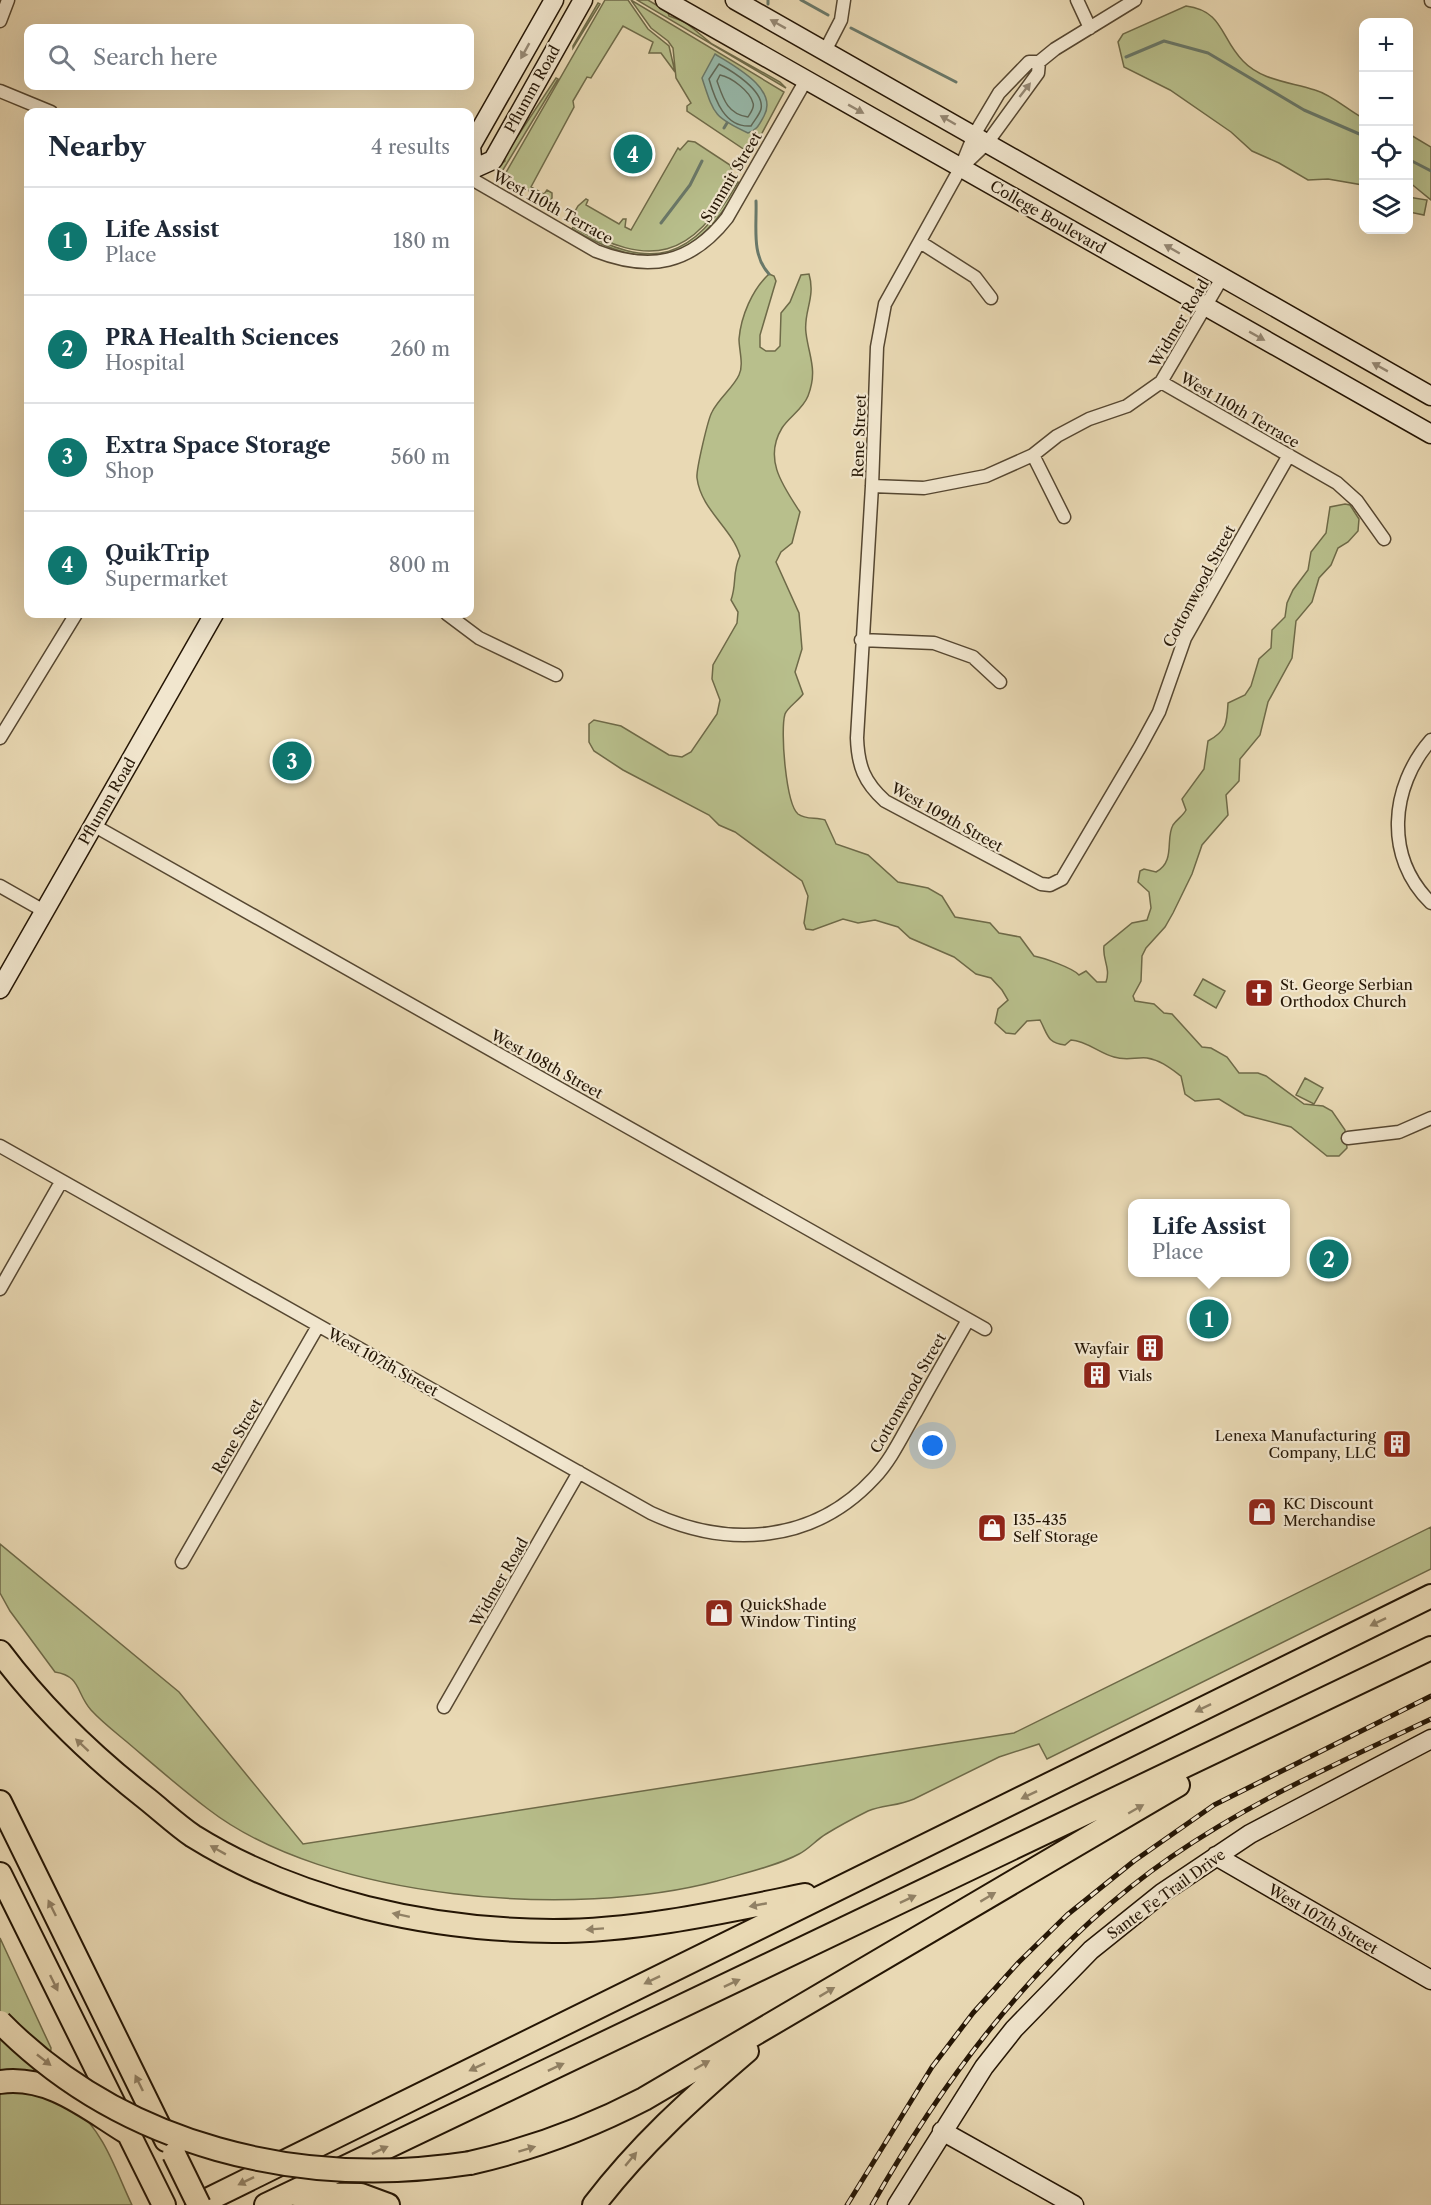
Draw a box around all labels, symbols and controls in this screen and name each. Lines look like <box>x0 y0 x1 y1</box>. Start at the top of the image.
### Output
map controls <box>1359 18 1413 234</box>
button: + <box>1359 18 1413 72</box>
one-way arrow <box>769 19 786 29</box>
search box <box>24 24 474 90</box>
icon: search <box>45 41 78 74</box>
street label: Pflumm Road <box>500 42 564 136</box>
one-way arrow <box>520 43 530 60</box>
text: Search here <box>93 44 218 71</box>
button: − <box>1359 72 1413 126</box>
one-way arrow <box>1018 83 1030 98</box>
one-way arrow <box>848 103 865 113</box>
one-way arrow <box>939 115 956 125</box>
button: locate <box>1359 126 1413 180</box>
street label: Summit Street <box>696 128 766 226</box>
text: Nearby <box>48 131 146 163</box>
pin: 4 <box>614 132 652 176</box>
text: 4 results <box>371 135 450 159</box>
street label: West 110th Terrace <box>489 166 616 248</box>
street label: College Boulevard <box>987 176 1109 258</box>
button: layers <box>1359 180 1413 234</box>
text: Life Assist <box>105 216 219 243</box>
text: 1 <box>63 229 72 253</box>
text: 180 m <box>393 229 450 253</box>
text: Place <box>105 243 156 267</box>
one-way arrow <box>1163 244 1180 254</box>
street label: Widmer Road <box>1145 275 1213 371</box>
text: PRA Health Sciences <box>105 324 339 351</box>
one-way arrow <box>1249 331 1266 341</box>
text: 2 <box>62 337 73 361</box>
text: 260 m <box>390 337 450 361</box>
text: Hospital <box>105 351 185 375</box>
one-way arrow <box>1371 362 1388 372</box>
street label: West 110th Terrace <box>1176 368 1303 452</box>
street label: Rene Street <box>848 393 870 478</box>
text: Extra Space Storage <box>105 432 331 459</box>
text: 3 <box>62 445 73 469</box>
text: 560 m <box>391 445 450 469</box>
text: Shop <box>105 459 154 483</box>
street label: Cottonwood Street <box>1159 521 1240 650</box>
text: QuikTrip <box>105 540 210 567</box>
text: 4 <box>62 553 73 577</box>
text: 800 m <box>389 553 450 577</box>
text: Supermarket <box>105 567 228 591</box>
pin: 3 <box>272 738 312 783</box>
street label: Pflumm Road <box>74 754 140 848</box>
street label: West 109th Street <box>887 778 1007 856</box>
place label: St. George Serbian Orthodox Church <box>1280 975 1414 1011</box>
church icon: St. George Serbian Orthodox Church <box>1243 977 1275 1009</box>
street label: West 108th Street <box>487 1025 607 1103</box>
popup <box>1128 1199 1290 1277</box>
text: Life Assist <box>1152 1213 1266 1240</box>
pin: 2 <box>1310 1236 1348 1282</box>
text: Place <box>1152 1240 1203 1264</box>
pin: 1 <box>1190 1296 1228 1342</box>
street label: West 107th Street <box>323 1323 442 1401</box>
street label: Cottonwood Street <box>866 1329 950 1456</box>
building icon: Wayfair <box>1134 1332 1166 1364</box>
place label: Wayfair <box>1073 1339 1130 1358</box>
building icon: Vials <box>1081 1359 1113 1391</box>
place label: Vials <box>1117 1366 1152 1385</box>
street label: Rene Street <box>208 1394 266 1477</box>
place label: Lenexa Manufacturing Company, LLC <box>1215 1426 1376 1462</box>
building icon: Lenexa Manufacturing Company, LLC <box>1381 1428 1413 1460</box>
your location <box>918 1431 947 1460</box>
place label: KC Discount Merchandise <box>1283 1494 1376 1530</box>
shop icon: KC Discount Merchandise <box>1246 1496 1278 1528</box>
place label: I35-435 Self Storage <box>1013 1510 1098 1546</box>
shop icon: I35-435 Self Storage <box>976 1512 1008 1544</box>
street label: Widmer Road <box>465 1534 532 1631</box>
place label: QuickShade Window Tinting <box>739 1595 856 1631</box>
shop icon: QuickShade Window Tinting <box>703 1597 735 1629</box>
one-way arrow <box>1370 1618 1387 1627</box>
one-way arrow <box>1195 1703 1212 1713</box>
one-way arrow <box>75 1738 90 1752</box>
one-way arrow <box>1020 1790 1037 1799</box>
one-way arrow <box>1128 1805 1145 1815</box>
one-way arrow <box>210 1845 227 1855</box>
street label: Sante Fe Trail Drive <box>1103 1845 1229 1943</box>
street label: West 107th Street <box>1264 1879 1382 1958</box>
one-way arrow <box>980 1891 996 1902</box>
one-way arrow <box>899 1894 916 1903</box>
one-way arrow <box>48 1900 57 1917</box>
one-way arrow <box>748 1901 767 1910</box>
one-way arrow <box>392 1910 411 1919</box>
one-way arrow <box>586 1924 605 1934</box>
one-way arrow <box>49 1975 58 1992</box>
one-way arrow <box>643 1976 660 1985</box>
one-way arrow <box>723 1978 740 1987</box>
one-way arrow <box>819 1986 835 1997</box>
one-way arrow <box>36 2053 52 2066</box>
one-way arrow <box>694 2060 711 2070</box>
one-way arrow <box>468 2062 485 2071</box>
one-way arrow <box>547 2062 564 2071</box>
one-way arrow <box>134 2075 143 2092</box>
one-way arrow <box>517 2143 536 2153</box>
one-way arrow <box>371 2146 388 2155</box>
one-way arrow <box>624 2151 637 2167</box>
one-way arrow <box>237 2176 254 2186</box>

